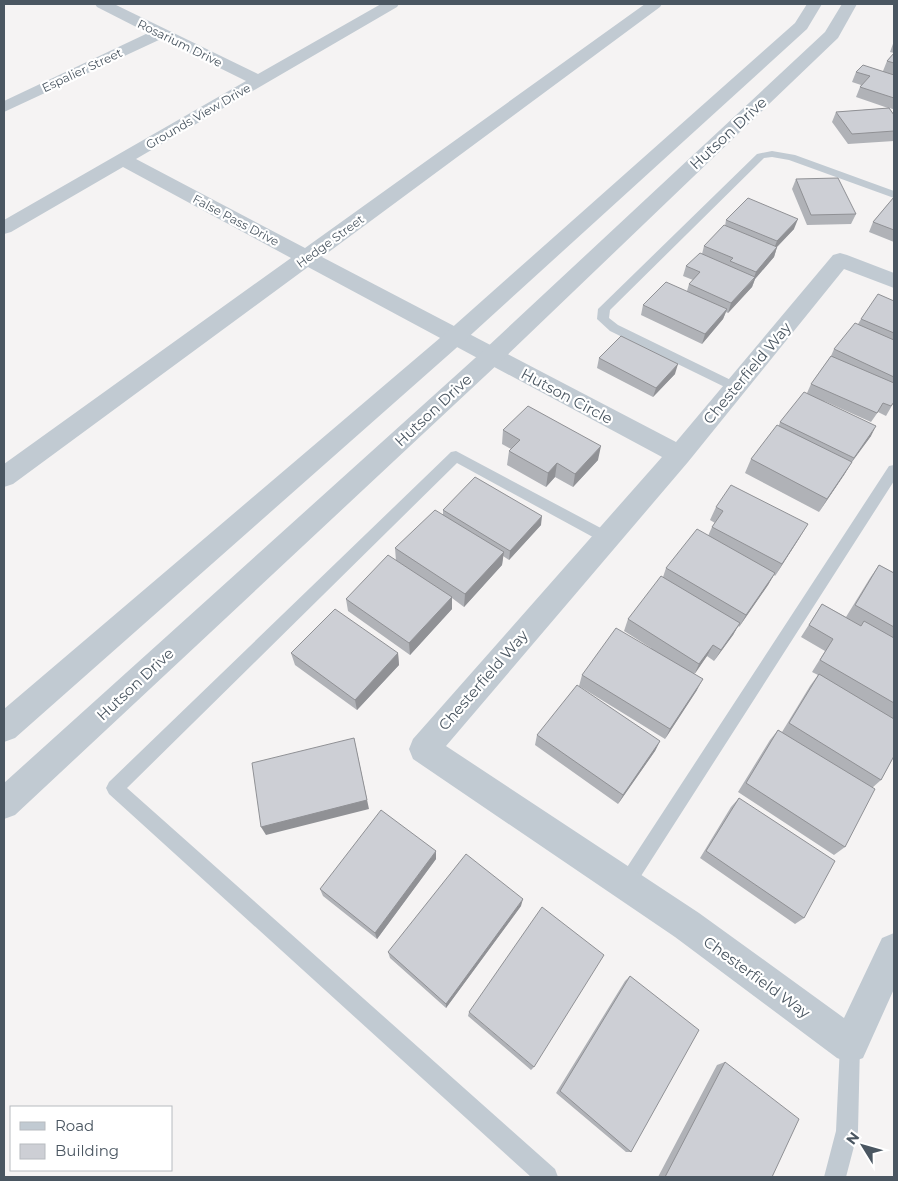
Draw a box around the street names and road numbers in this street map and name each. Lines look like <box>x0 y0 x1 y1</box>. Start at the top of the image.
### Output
street label: Rosarium Drive <box>135 16 225 70</box>
street label: Espalier Street <box>39 45 125 95</box>
street label: Grounds View Drive <box>143 80 253 152</box>
street label: Hutson Drive <box>686 92 770 174</box>
street label: False Pass Drive <box>190 191 282 249</box>
street label: Hedge Street <box>293 211 367 271</box>
street label: Chesterfield Way <box>699 318 796 428</box>
street label: Hutson Circle <box>518 364 616 428</box>
street label: Hutson Drive <box>391 369 475 451</box>
street label: Chesterfield Way <box>434 625 532 734</box>
street label: Hutson Drive <box>93 643 177 725</box>
street label: Chesterfield Way <box>700 932 815 1023</box>

